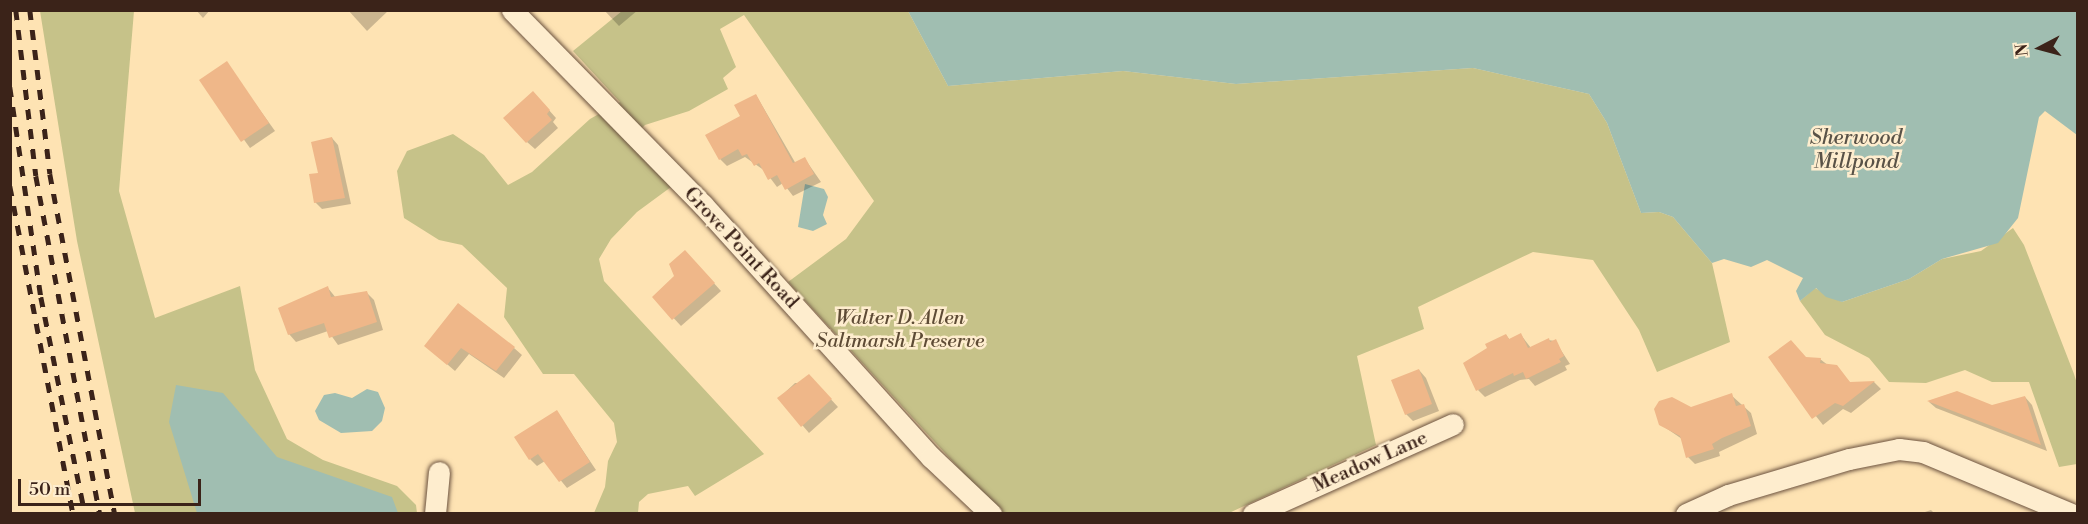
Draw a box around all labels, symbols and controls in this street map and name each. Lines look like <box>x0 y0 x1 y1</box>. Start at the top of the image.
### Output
north arrow <box>2010 18 2070 78</box>
text: N <box>2011 43 2033 57</box>
water label: Sherwood Millpond <box>1810 125 1902 175</box>
street label: Grove Point Road <box>679 182 803 314</box>
park label: Walter D. Allen Saltmarsh Preserve <box>816 306 984 353</box>
street label: Meadow Lane <box>1309 426 1431 498</box>
scale bar <box>21 467 204 505</box>
text: 50 m <box>29 478 70 501</box>

